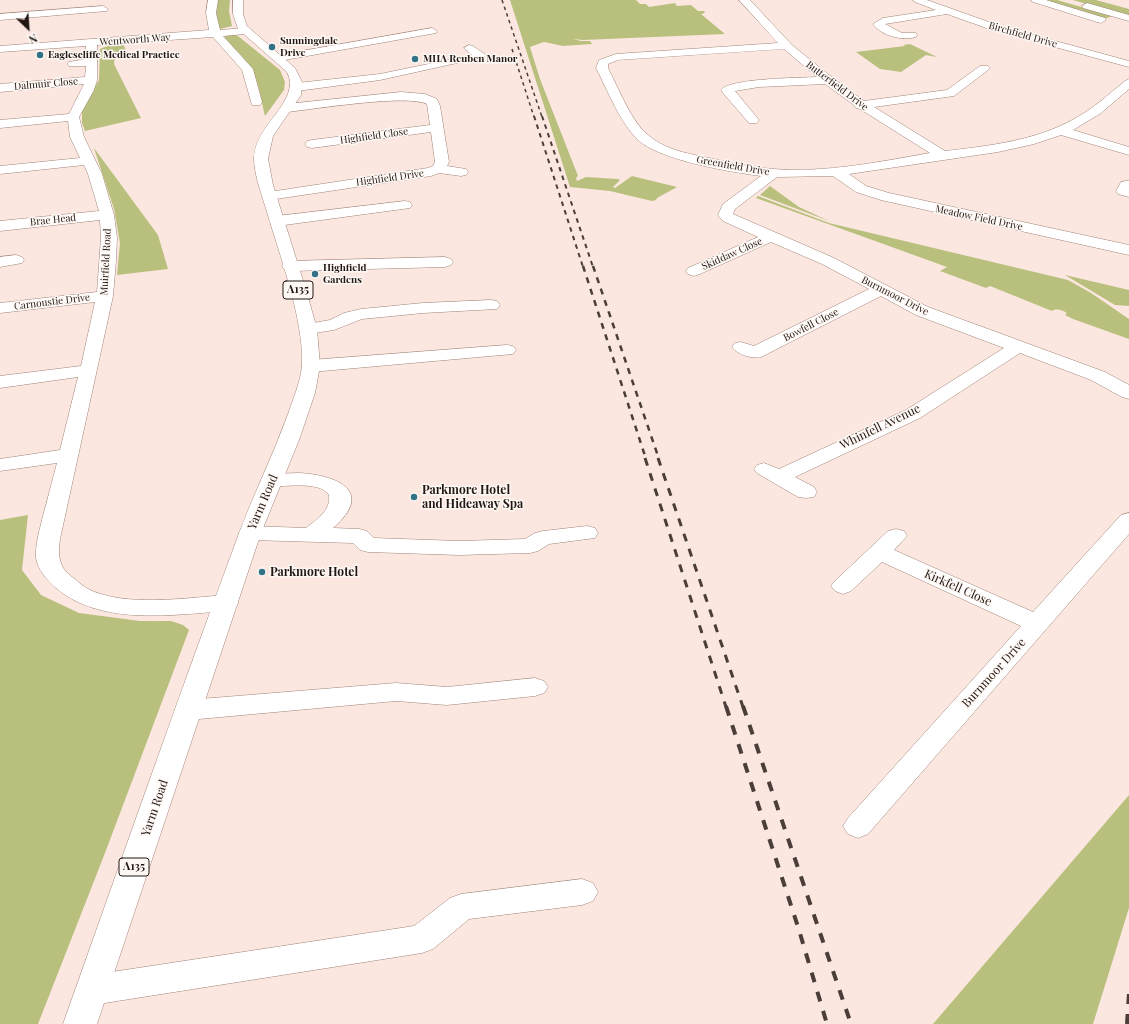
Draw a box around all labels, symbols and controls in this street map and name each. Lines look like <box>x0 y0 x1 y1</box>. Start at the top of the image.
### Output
north arrow <box>8 8 48 48</box>
street label: Birchfield Drive <box>987 19 1059 51</box>
text: N <box>27 31 40 48</box>
street label: Wentworth Way <box>99 32 171 48</box>
place label: Sunningdale Drive <box>280 35 338 58</box>
marker: Sunningdale Drive <box>267 42 277 52</box>
place label: Eaglescliffe Medical Practice <box>48 49 180 61</box>
marker: Eaglescliffe Medical Practice <box>35 50 45 60</box>
place label: MHA Reuben Manor <box>423 53 517 65</box>
marker: MHA Reuben Manor <box>410 54 420 64</box>
street label: Butterfield Drive <box>803 59 871 113</box>
street label: Dalmuir Close <box>13 75 79 93</box>
street label: Highfield Close <box>339 125 409 147</box>
street label: Greenfield Drive <box>695 154 771 178</box>
street label: Highfield Drive <box>355 167 425 189</box>
street label: Meadow Field Drive <box>934 203 1024 233</box>
street label: Brae Head <box>29 212 77 228</box>
street label: Muirfield Road <box>98 228 114 296</box>
street label: Skiddaw Close <box>700 235 764 273</box>
place label: Highfield Gardens <box>323 262 366 286</box>
marker: Highfield Gardens <box>310 269 320 279</box>
street label: Burnmoor Drive <box>859 274 931 318</box>
road number: A135 <box>283 281 313 299</box>
street label: Carnoustie Drive <box>13 291 91 313</box>
street label: Bowfell Close <box>781 306 841 344</box>
street label: Whinfell Avenue <box>837 401 923 453</box>
street label: Yarm Road <box>245 472 281 532</box>
place label: Parkmore Hotel and Hideaway Spa <box>422 483 523 511</box>
marker: Parkmore Hotel and Hideaway Spa <box>409 492 419 502</box>
place label: Parkmore Hotel <box>270 565 358 579</box>
marker: Parkmore Hotel <box>257 567 267 577</box>
street label: Kirkfell Close <box>922 567 994 609</box>
street label: Burnmoor Drive <box>959 635 1029 711</box>
street label: Yarm Road <box>139 778 171 838</box>
road number: A135 <box>119 858 149 876</box>

